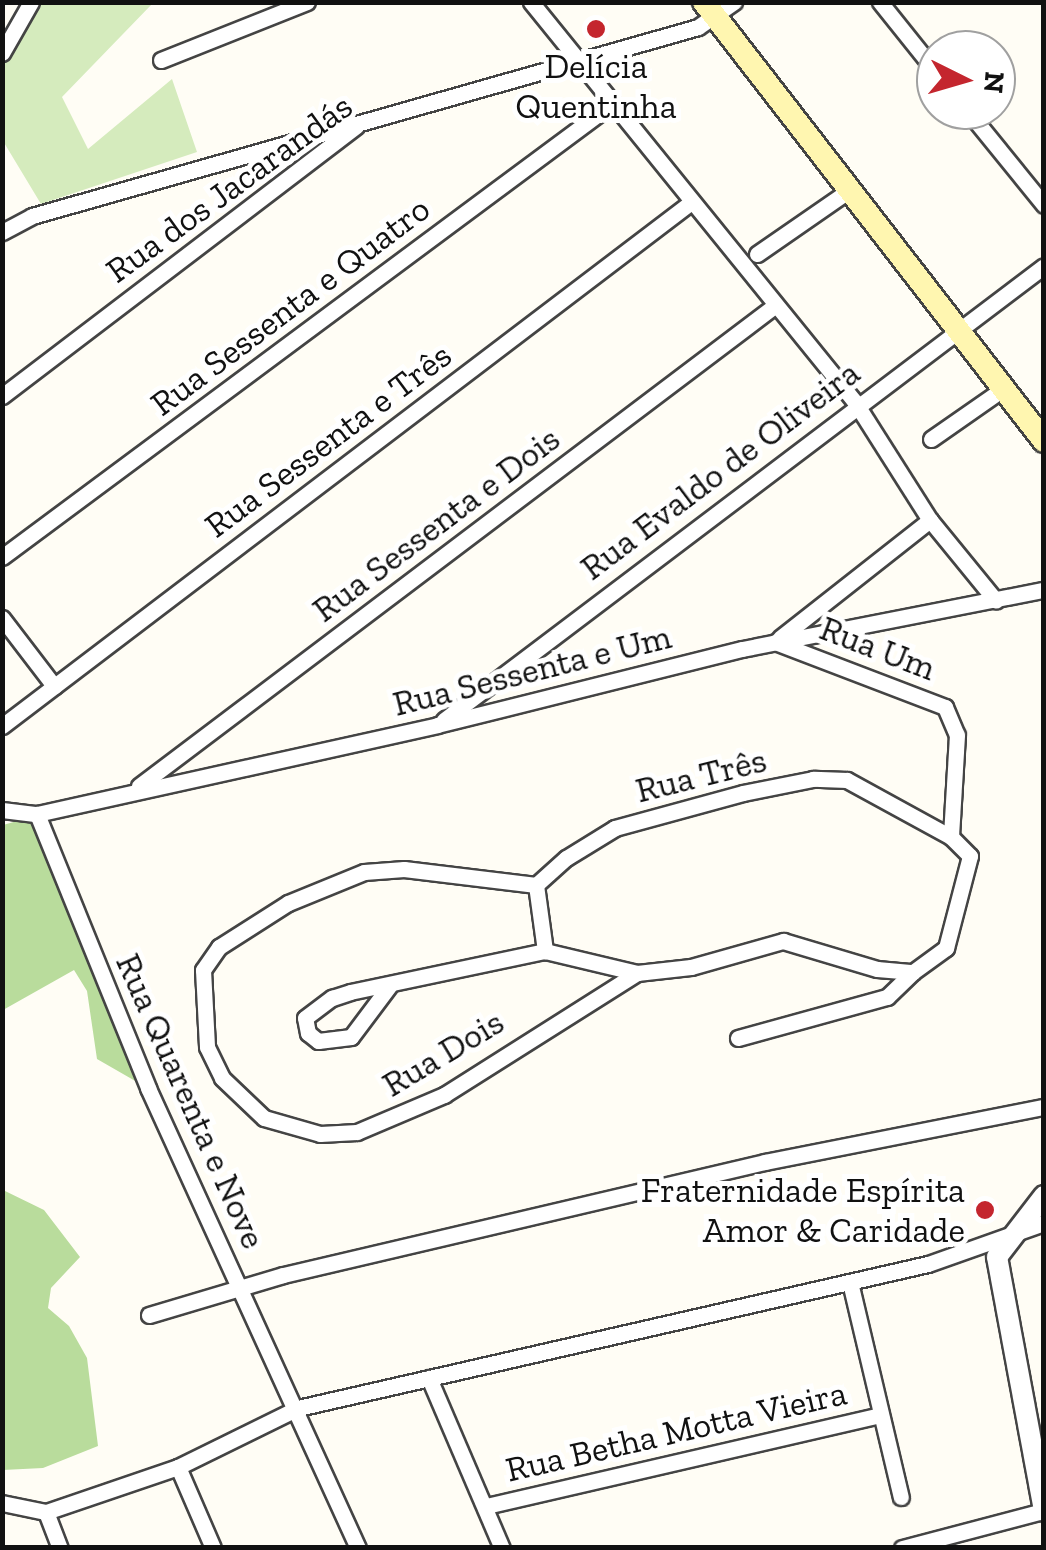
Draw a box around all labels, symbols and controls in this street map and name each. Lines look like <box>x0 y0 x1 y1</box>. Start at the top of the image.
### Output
marker: Delícia Quentinha <box>585 18 607 40</box>
north arrow <box>916 30 1016 130</box>
place label: Delícia Quentinha <box>515 45 677 127</box>
text: N <box>977 70 1012 95</box>
street label: Rua dos Jacarandás <box>97 84 361 292</box>
street label: Rua Sessenta e Quatro <box>142 187 438 425</box>
street label: Rua Sessenta e Três <box>196 333 460 547</box>
street label: Rua Evaldo de Oliveira <box>572 351 868 589</box>
street label: Rua Sessenta e Dois <box>304 417 568 631</box>
street label: Rua Um <box>814 607 942 689</box>
street label: Rua Sessenta e Um <box>389 615 675 725</box>
street label: Rua Três <box>631 738 771 812</box>
street label: Rua Quarenta e Nove <box>107 947 275 1255</box>
street label: Rua Dois <box>375 1001 511 1105</box>
place label: Fraternidade Espírita Amor & Caridade <box>641 1169 965 1251</box>
marker: Fraternidade Espírita Amor & Caridade <box>974 1199 996 1221</box>
street label: Rua Betha Motta Vieira <box>501 1371 851 1491</box>

